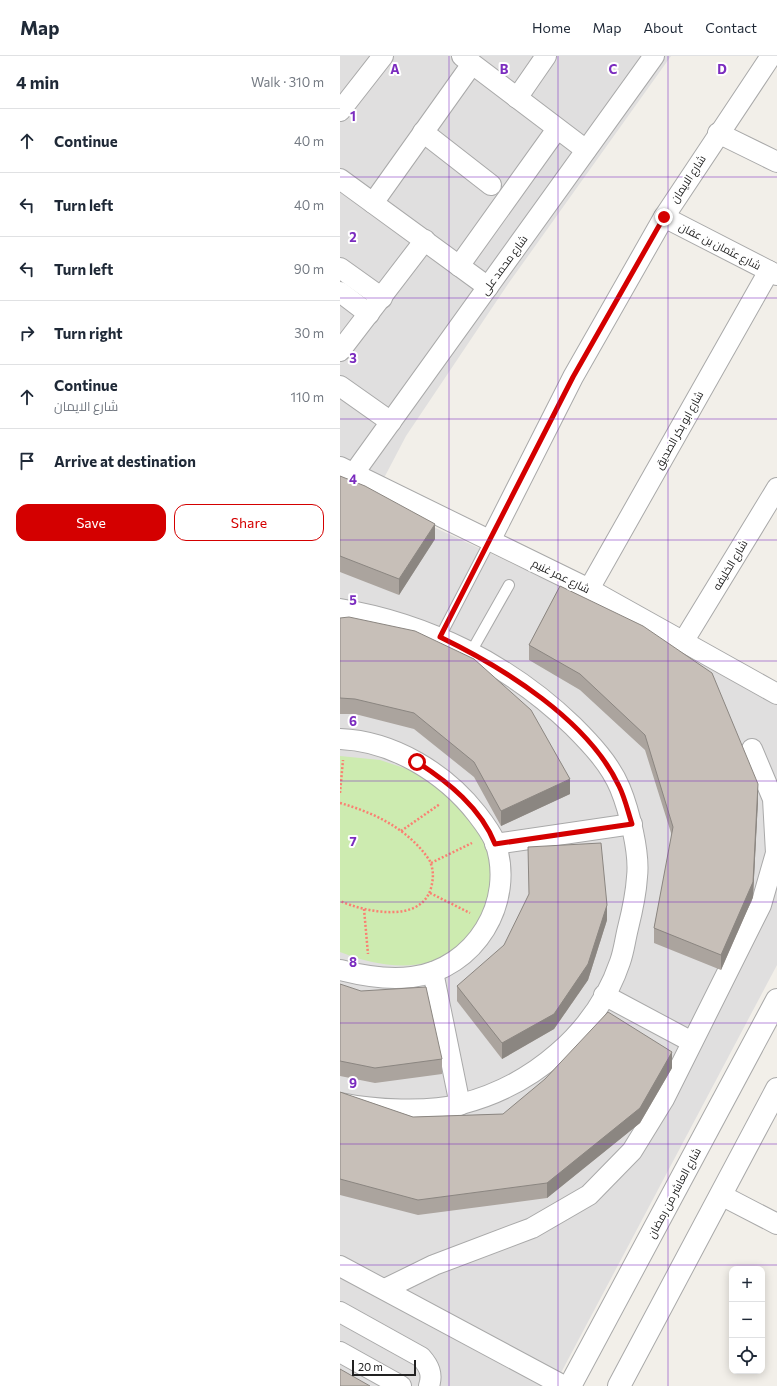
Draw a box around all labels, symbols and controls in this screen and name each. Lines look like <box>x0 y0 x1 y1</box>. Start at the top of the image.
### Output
text: Map <box>20 16 59 39</box>
text: Home <box>532 19 571 36</box>
text: Map <box>593 19 621 36</box>
text: About <box>643 19 683 36</box>
text: Contact <box>705 19 757 36</box>
text: A <box>390 61 400 77</box>
text: B <box>500 61 509 77</box>
text: C <box>609 61 618 77</box>
text: D <box>717 61 727 77</box>
text: 4 min <box>16 72 59 93</box>
text: Walk · 310 m <box>251 74 324 90</box>
text: 1 <box>350 108 356 124</box>
icon: ahead <box>16 130 38 152</box>
text: Continue <box>54 132 118 150</box>
text: 40 m <box>294 133 324 149</box>
street label: شارع الايمان <box>667 152 710 206</box>
icon: left <box>16 194 38 216</box>
text: Turn left <box>54 196 113 214</box>
text: 40 m <box>294 197 324 213</box>
route end <box>655 208 673 226</box>
street label: شارع عثمان بن عفان <box>676 219 763 274</box>
text: 2 <box>349 229 357 245</box>
street label: شارع محمد على <box>478 232 531 298</box>
icon: left <box>16 258 38 280</box>
text: Turn left <box>54 260 113 278</box>
text: 90 m <box>294 261 324 277</box>
icon: right <box>16 322 38 344</box>
text: Turn right <box>54 324 123 342</box>
text: 30 m <box>294 325 324 341</box>
text: 3 <box>349 350 357 366</box>
text: Continue <box>54 376 118 394</box>
icon: ahead <box>16 386 38 408</box>
street label: شارع ابو بكر الصديق <box>652 388 707 472</box>
text: 110 m <box>291 389 324 405</box>
text: شارع الايمان <box>54 398 118 414</box>
icon: arrive <box>16 450 38 472</box>
text: Arrive at destination <box>54 452 196 470</box>
text: 4 <box>349 471 357 487</box>
button: Save <box>16 504 166 541</box>
button: Share <box>174 504 324 541</box>
street label: شارع الخليفه <box>710 537 751 593</box>
street label: شارع عمر غنيم <box>529 556 592 597</box>
text: 5 <box>349 592 357 608</box>
text: 6 <box>349 713 357 729</box>
route start <box>408 753 426 771</box>
text: 7 <box>349 833 357 849</box>
text: 8 <box>349 954 357 970</box>
text: 9 <box>349 1075 357 1091</box>
street label: شارع العاشر من رمضان <box>644 1145 705 1241</box>
map controls <box>729 1266 765 1374</box>
button: + <box>729 1266 765 1302</box>
button: − <box>729 1302 765 1338</box>
button: locate <box>729 1338 765 1374</box>
scale bar <box>352 1358 416 1377</box>
text: 20 m <box>358 1360 383 1373</box>

